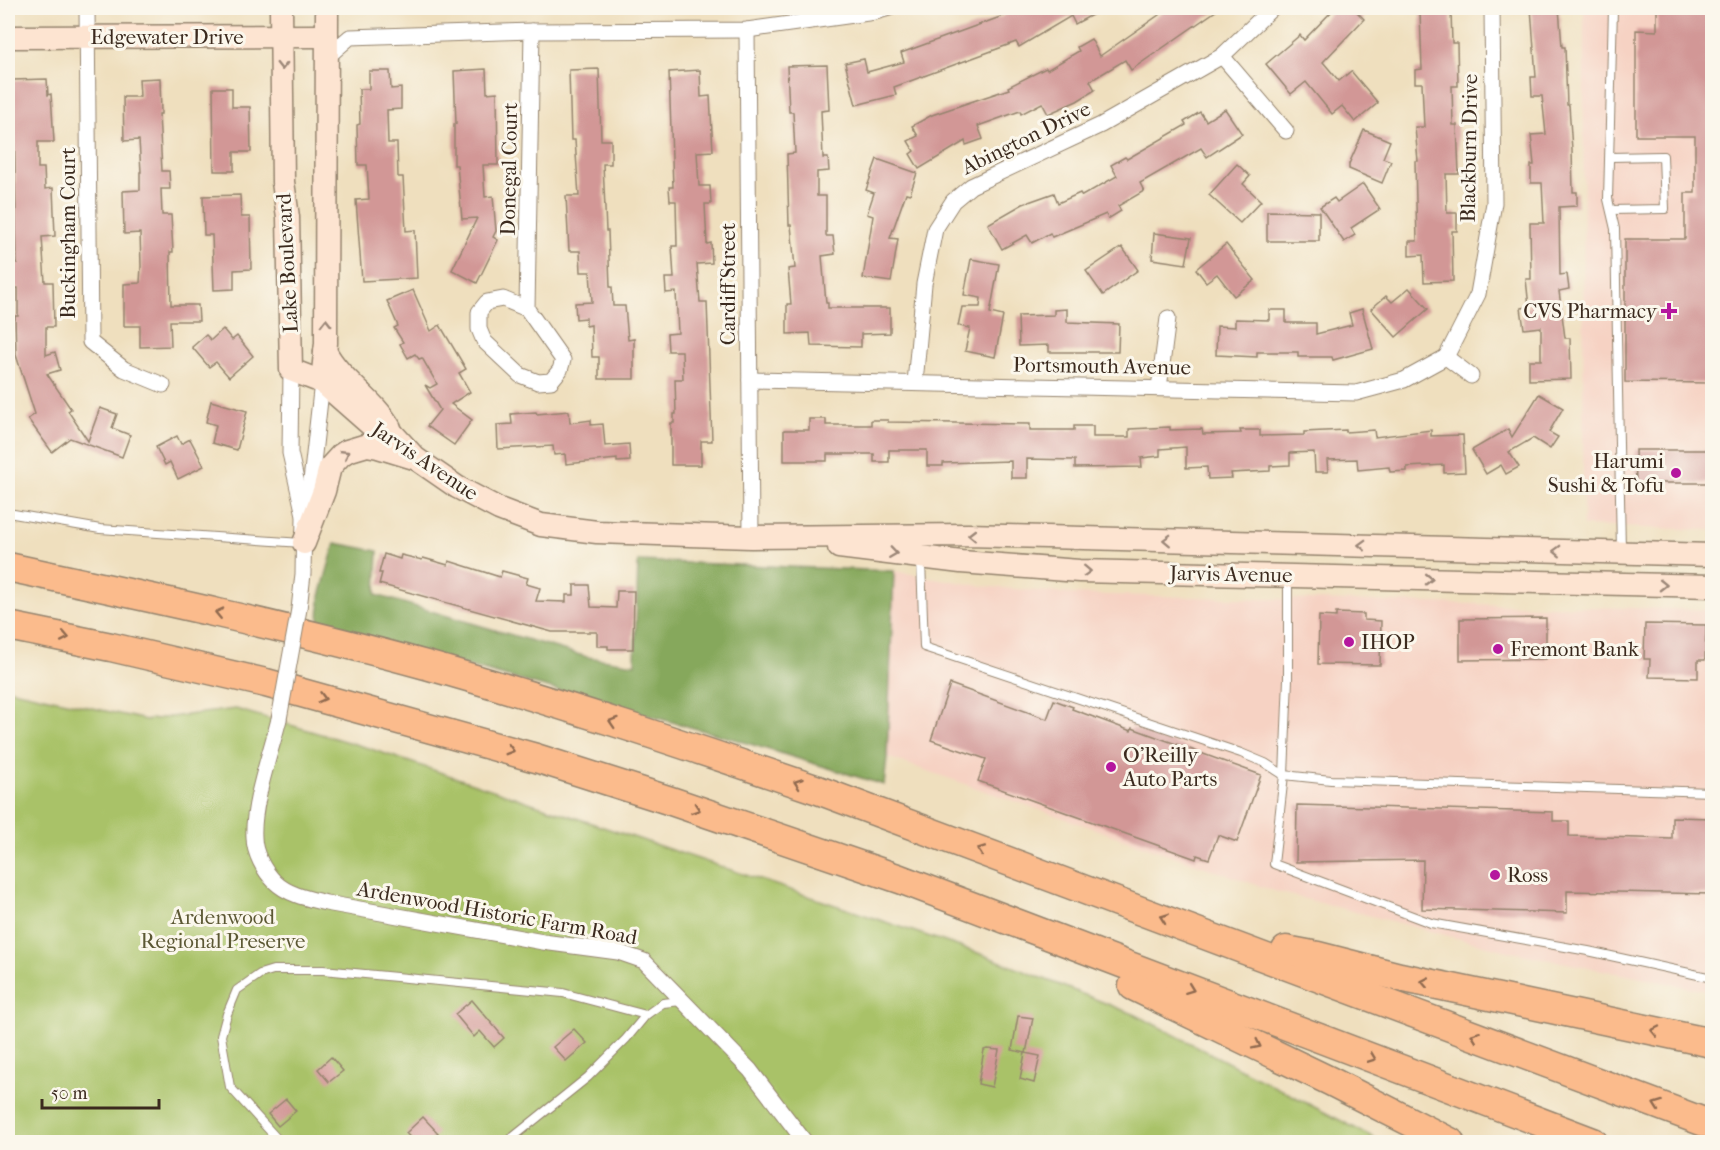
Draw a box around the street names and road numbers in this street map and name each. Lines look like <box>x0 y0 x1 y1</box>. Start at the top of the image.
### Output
street label: Edgewater Drive <box>90 25 244 49</box>
street label: Blackburn Drive <box>1456 73 1482 223</box>
street label: Abington Drive <box>957 96 1094 180</box>
street label: Donegal Court <box>496 102 522 236</box>
street label: Buckingham Court <box>56 147 80 319</box>
street label: Lake Boulevard <box>271 192 303 333</box>
street label: Cardiff Street <box>716 222 740 345</box>
street label: Portsmouth Avenue <box>1013 352 1191 380</box>
street label: Jarvis Avenue <box>366 416 483 505</box>
street label: Jarvis Avenue <box>1167 561 1293 587</box>
street label: Ardenwood Historic Farm Road <box>354 876 640 950</box>

